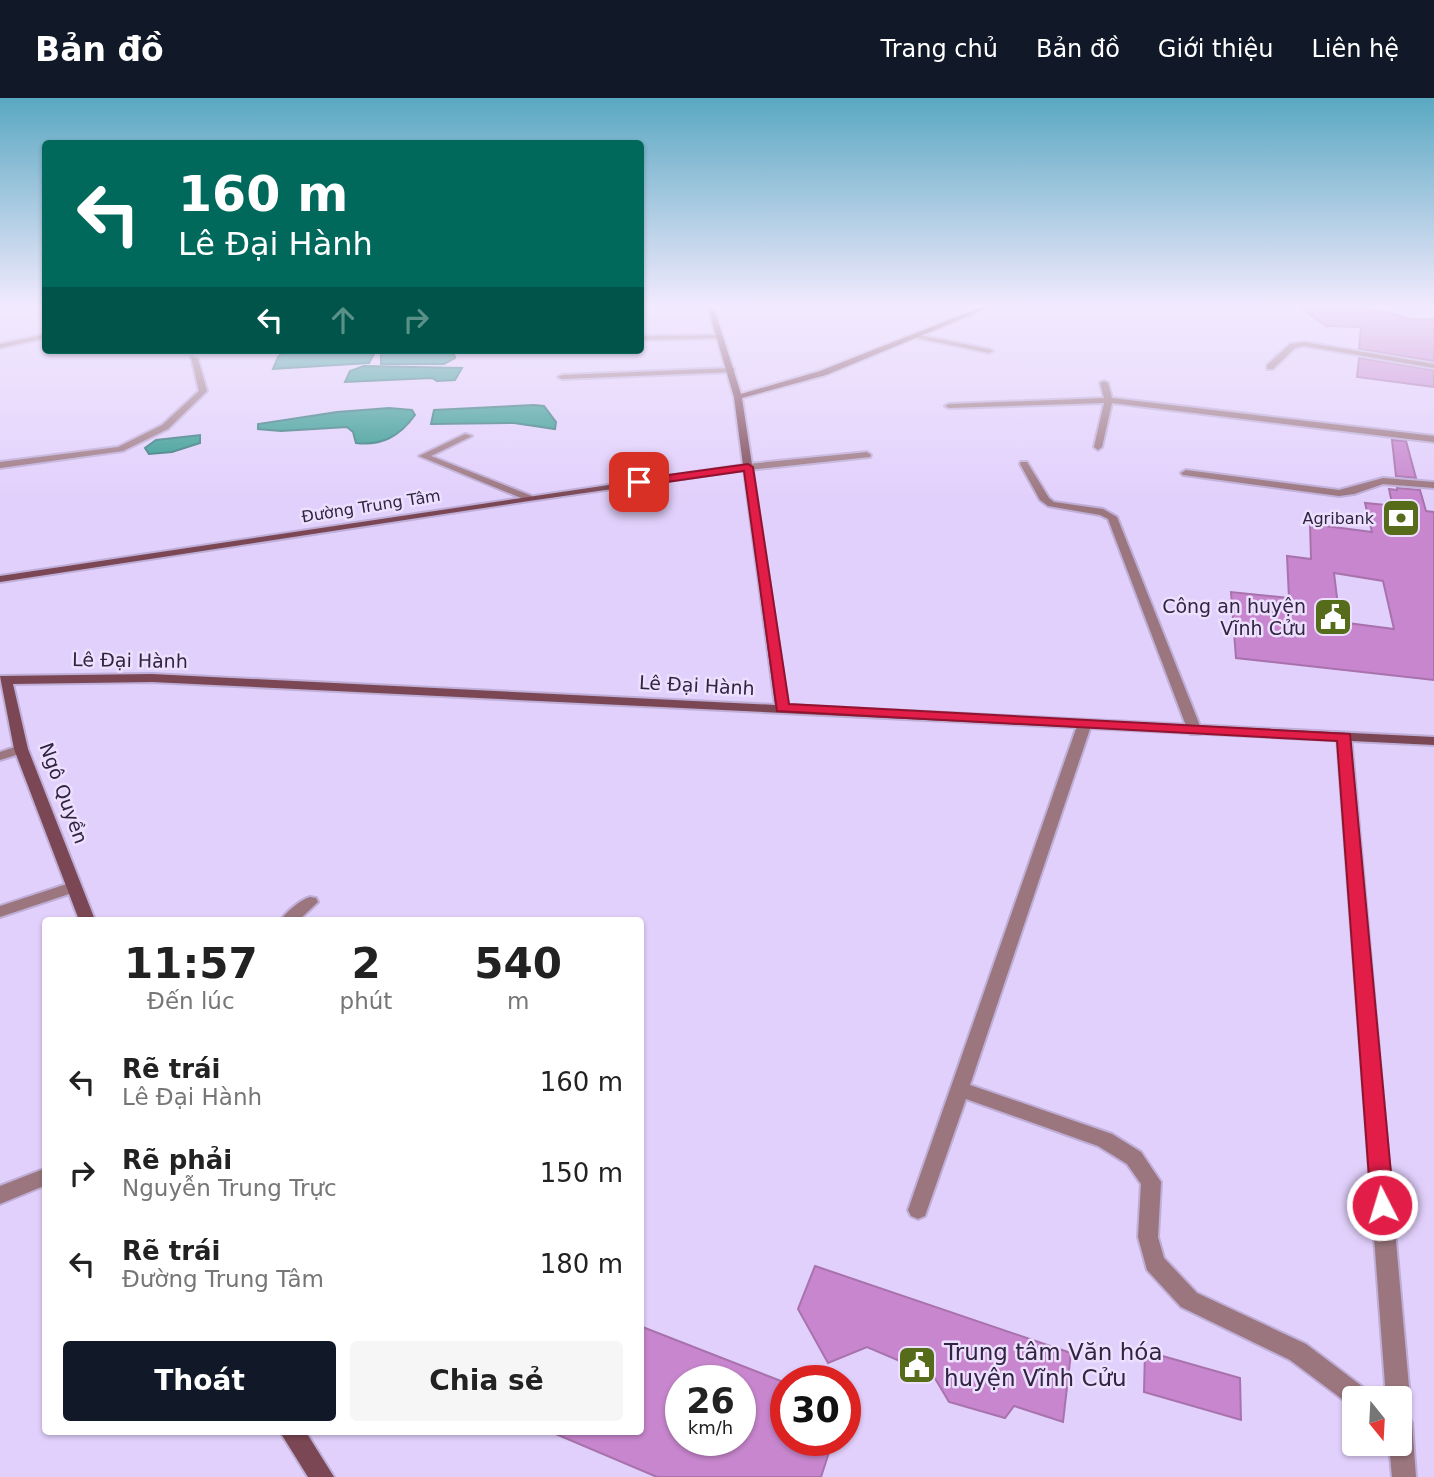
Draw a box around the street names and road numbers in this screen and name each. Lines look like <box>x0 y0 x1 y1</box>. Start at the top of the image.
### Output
street label: Đường Trung Tâm <box>300 486 442 526</box>
street label: Lê Đại Hành <box>72 648 188 672</box>
street label: Lê Đại Hành <box>639 671 755 699</box>
street label: Ngô Quyền <box>36 739 92 847</box>

